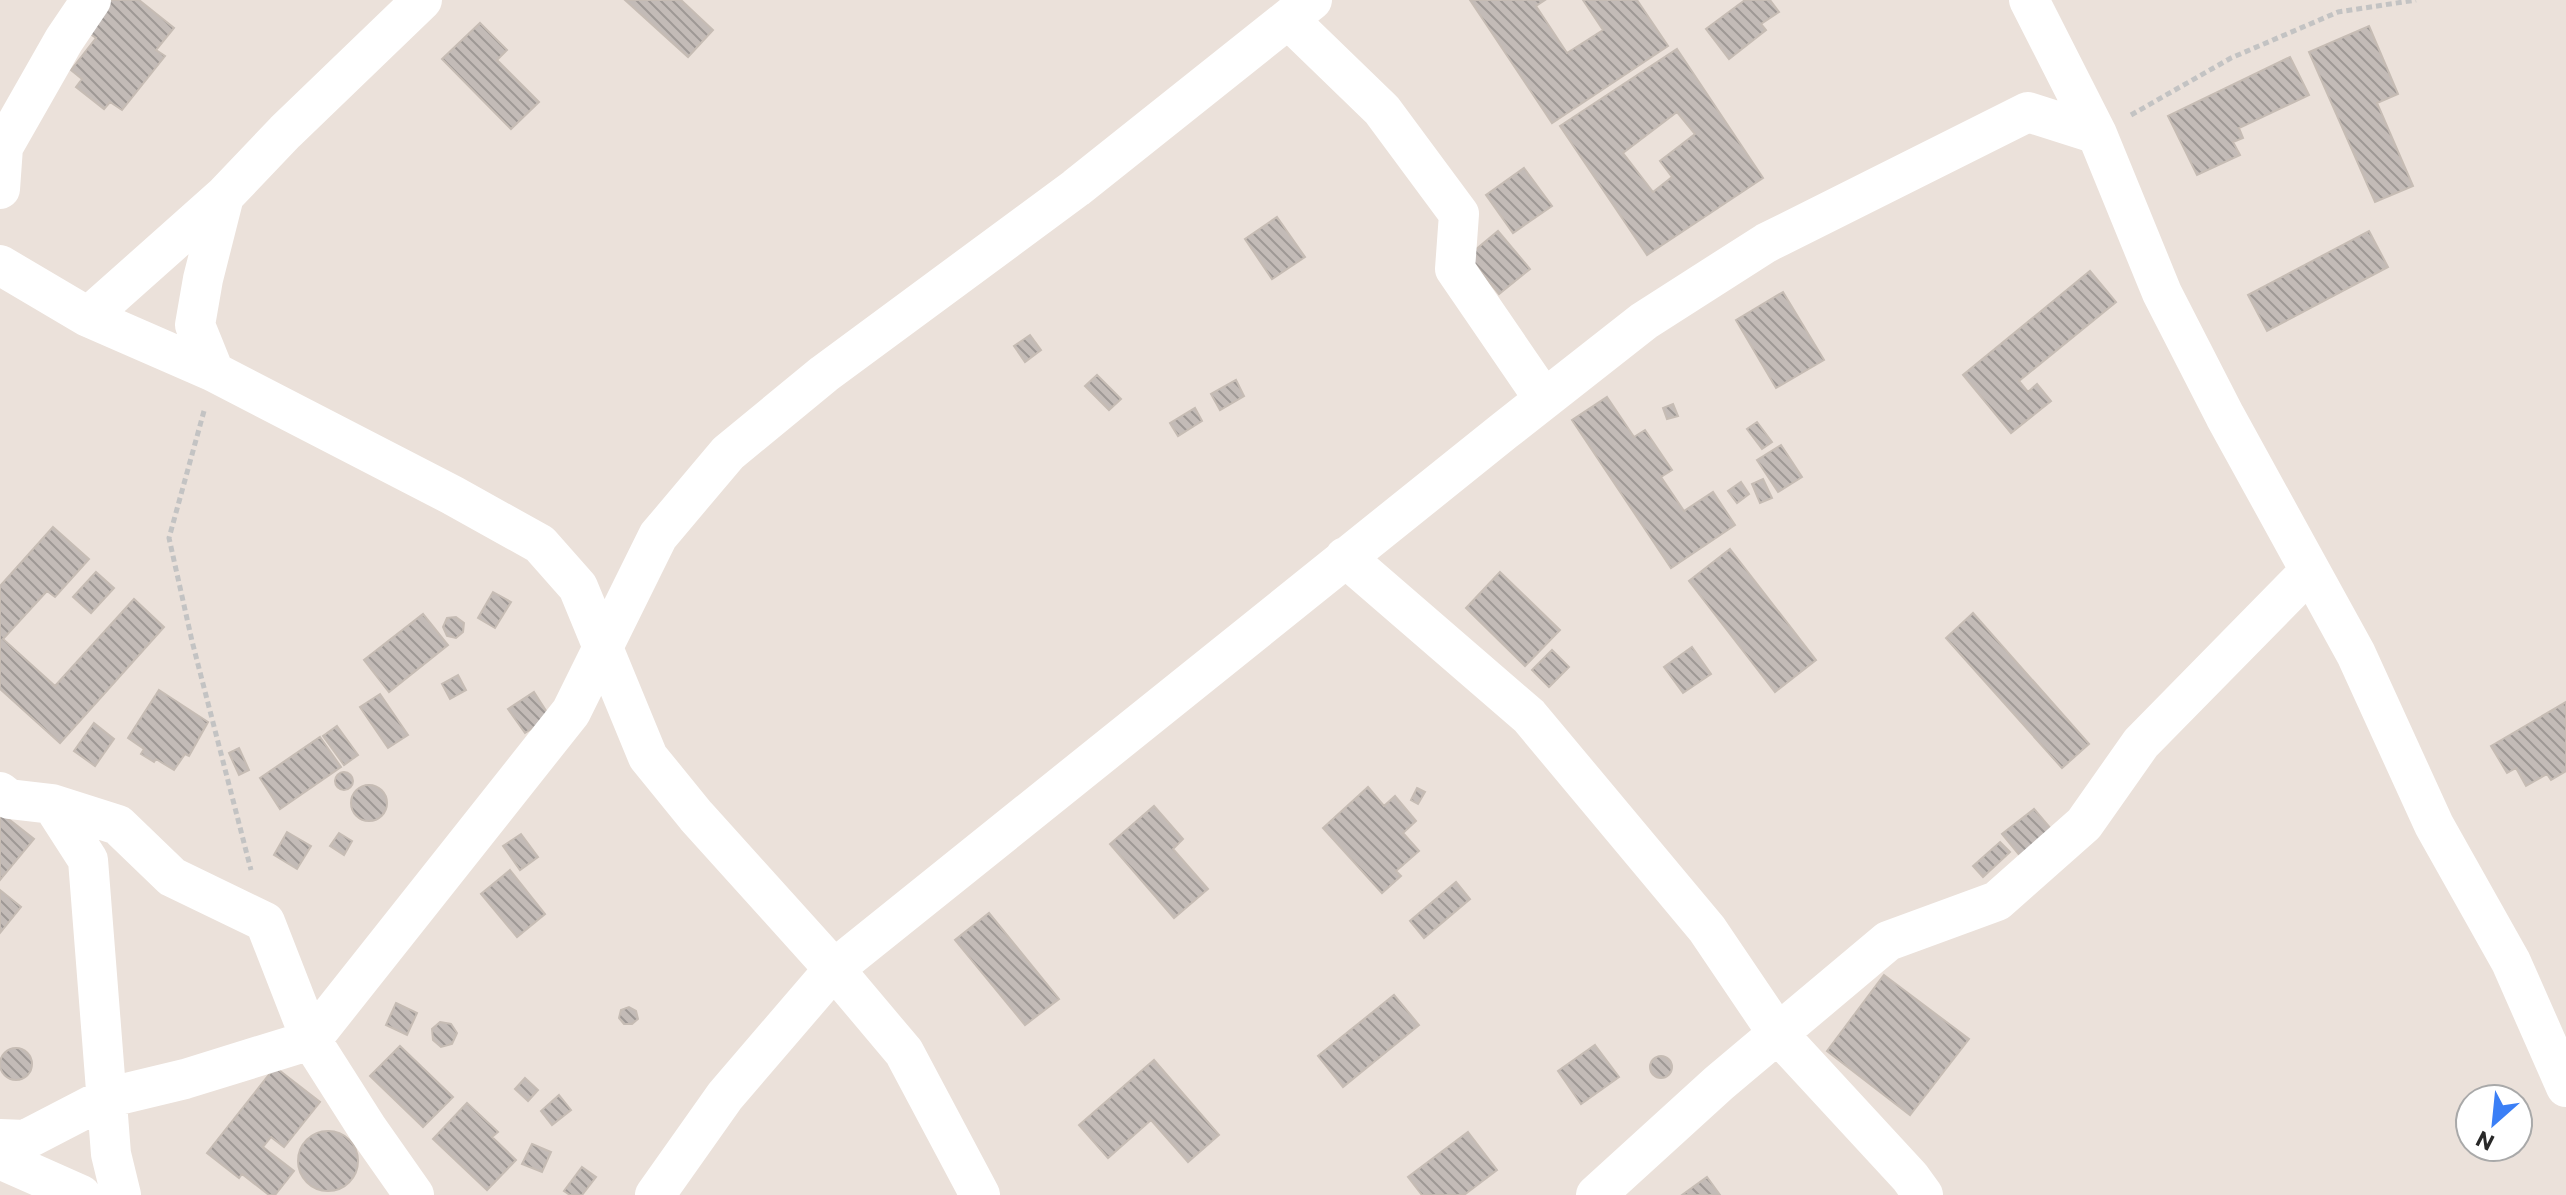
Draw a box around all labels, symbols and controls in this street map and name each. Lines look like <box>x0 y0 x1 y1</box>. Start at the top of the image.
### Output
north arrow <box>2454 1083 2534 1163</box>
text: N <box>2471 1125 2498 1157</box>

